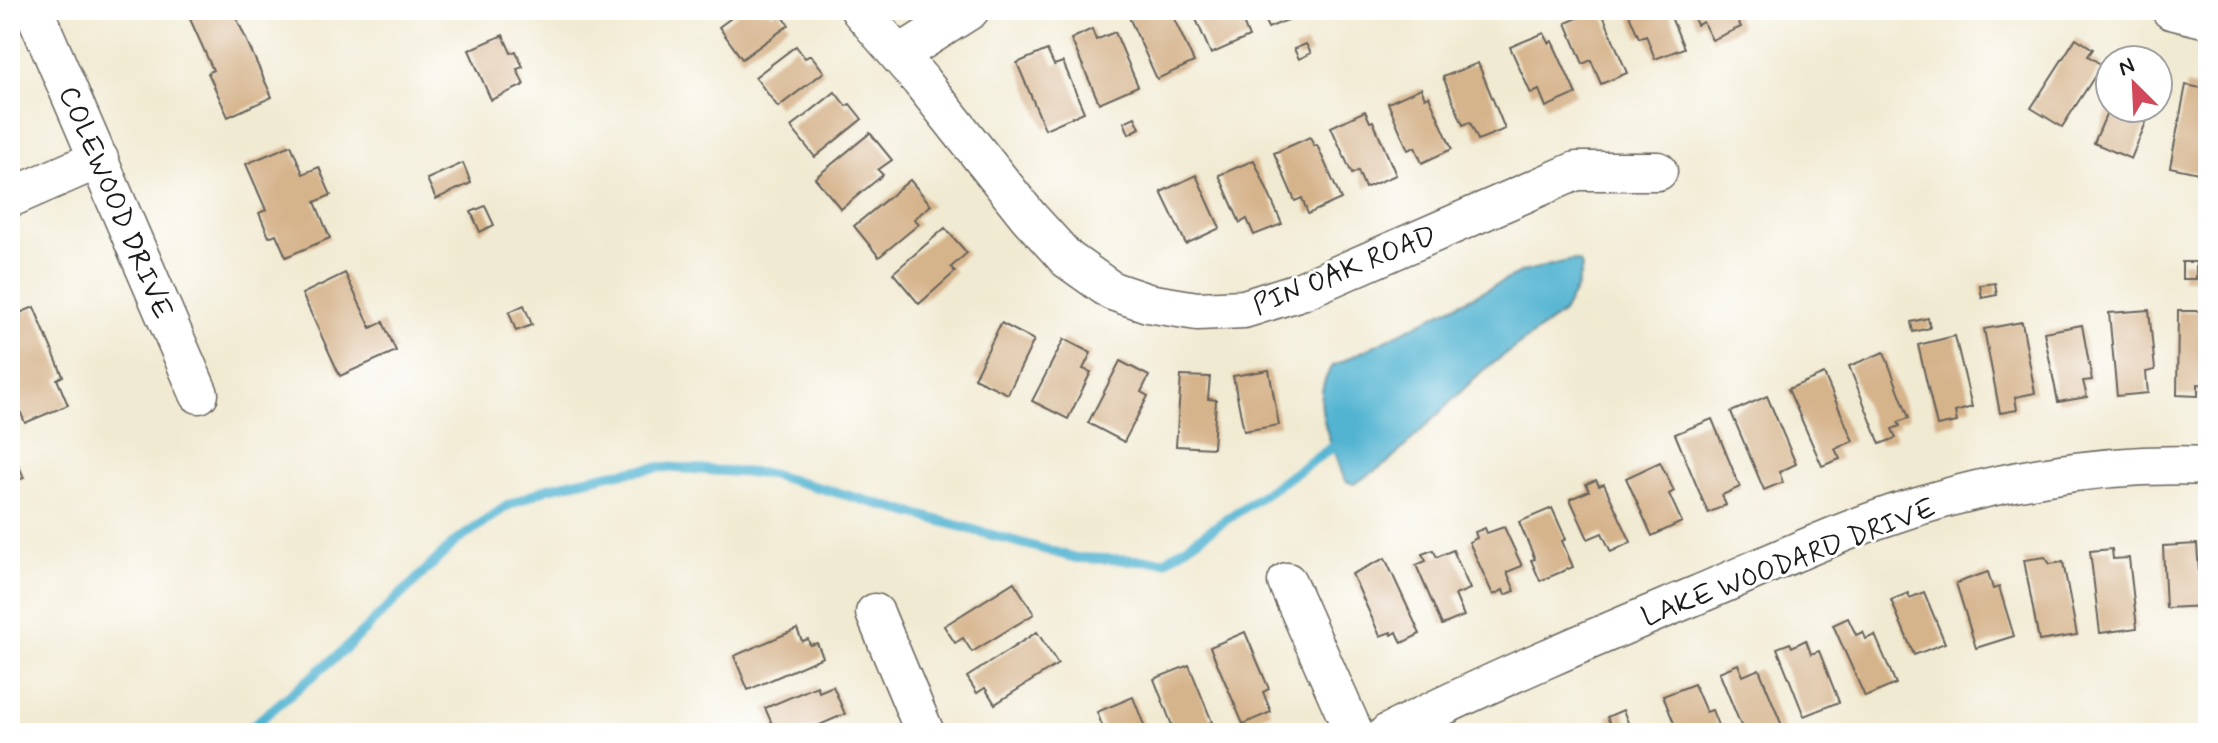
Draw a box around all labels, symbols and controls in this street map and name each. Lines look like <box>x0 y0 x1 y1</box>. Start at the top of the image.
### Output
north arrow <box>2094 44 2174 124</box>
text: N <box>2114 52 2139 83</box>
street label: COLEWOOD DRIVE <box>49 81 181 325</box>
street label: PIN OAK ROAD <box>1248 218 1442 325</box>
street label: LAKE WOODARD DRIVE <box>1637 490 1941 637</box>

